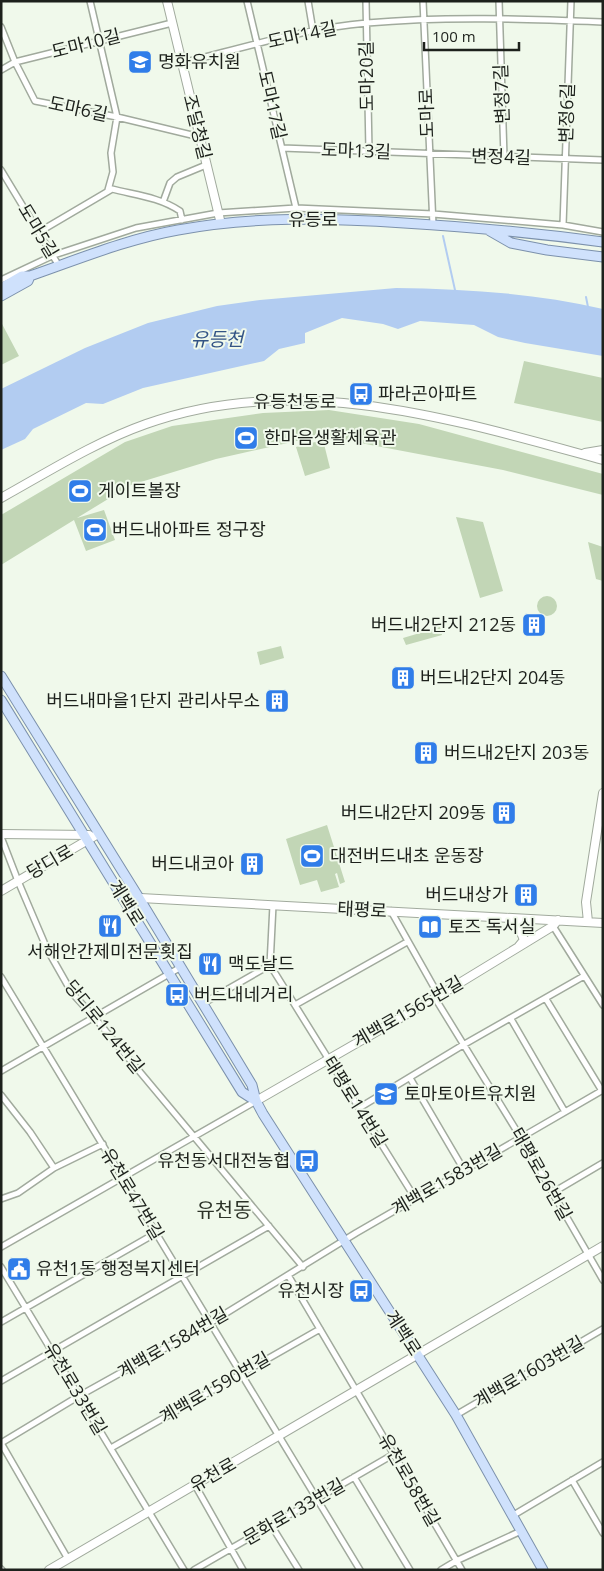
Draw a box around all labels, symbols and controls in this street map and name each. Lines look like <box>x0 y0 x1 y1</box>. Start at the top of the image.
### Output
street label: 도마14길 <box>265 15 339 53</box>
scale bar <box>424 20 519 52</box>
street label: 도마10길 <box>49 23 123 63</box>
text: 100 m <box>432 26 476 46</box>
street label: 도마20길 <box>353 41 379 111</box>
school or university icon: 명화유치원 <box>127 49 153 75</box>
place label: 명화유치원 <box>158 49 241 73</box>
street label: 변정7길 <box>488 64 514 124</box>
street label: 도마17길 <box>253 68 293 142</box>
street label: 변정6길 <box>553 83 579 143</box>
street label: 도마로 <box>413 88 439 138</box>
street label: 도마6길 <box>46 90 110 126</box>
street label: 조달청길 <box>178 92 218 162</box>
street label: 도마13길 <box>321 137 392 163</box>
street label: 변정4길 <box>471 143 531 169</box>
street label: 도마5길 <box>13 199 65 262</box>
street label: 유등로 <box>288 207 338 231</box>
water label: 유등천 <box>191 326 245 352</box>
bus stop icon: 파라곤아파트 <box>348 381 374 407</box>
place label: 파라곤아파트 <box>378 381 477 405</box>
street label: 유등천동로 <box>254 389 336 413</box>
sports icon: 한마음생활체육관 <box>233 425 259 451</box>
place label: 한마음생활체육관 <box>264 425 397 449</box>
sports icon: 게이트볼장 <box>67 478 93 504</box>
place label: 게이트볼장 <box>98 478 181 502</box>
sports icon: 버드내아파트 정구장 <box>82 517 108 543</box>
place label: 버드내아파트 정구장 <box>112 517 266 541</box>
place label: 버드내2단지 212동 <box>371 612 516 636</box>
building icon: 버드내2단지 212동 <box>521 612 547 638</box>
building icon: 버드내2단지 204동 <box>390 665 416 691</box>
place label: 버드내2단지 204동 <box>420 665 565 689</box>
place label: 버드내마을1단지 관리사무소 <box>46 688 260 712</box>
building icon: 버드내마을1단지 관리사무소 <box>264 688 290 714</box>
building icon: 버드내2단지 203동 <box>413 740 439 766</box>
place label: 버드내2단지 203동 <box>444 740 589 764</box>
place label: 버드내2단지 209동 <box>341 800 486 824</box>
building icon: 버드내2단지 209동 <box>491 800 517 826</box>
street label: 당디로 <box>22 838 77 884</box>
sports icon: 대전버드내초 운동장 <box>299 843 325 869</box>
place label: 대전버드내초 운동장 <box>330 843 484 867</box>
place label: 버드내코아 <box>151 851 234 875</box>
building icon: 버드내코아 <box>239 851 265 877</box>
street label: 계백로 <box>104 875 150 930</box>
place label: 버드내상가 <box>425 882 508 906</box>
building icon: 버드내상가 <box>513 882 539 908</box>
street label: 태평로 <box>337 896 387 922</box>
restaurant icon: 서해안간제미전문횟집 <box>97 913 123 939</box>
library icon: 토즈 독서실 <box>417 914 443 940</box>
place label: 토즈 독서실 <box>448 914 535 938</box>
place label: 서해안간제미전문횟집 <box>27 939 193 963</box>
restaurant icon: 맥도날드 <box>197 951 223 977</box>
place label: 맥도날드 <box>228 951 294 975</box>
street label: 계백로1565번길 <box>348 970 467 1053</box>
street label: 당디로124번길 <box>60 975 150 1078</box>
bus stop icon: 버드내네거리 <box>164 982 190 1008</box>
place label: 버드내네거리 <box>194 982 293 1006</box>
street label: 태평로14번길 <box>318 1051 393 1152</box>
school or university icon: 토마토아트유치원 <box>373 1081 399 1107</box>
place label: 토마토아트유치원 <box>404 1081 536 1105</box>
street label: 태평로26번길 <box>506 1123 578 1224</box>
street label: 계백로1583번길 <box>387 1138 506 1221</box>
street label: 유천로47번길 <box>96 1143 170 1244</box>
place label: 유천동서대전농협 <box>158 1148 290 1172</box>
bus stop icon: 유천동서대전농협 <box>294 1148 320 1174</box>
district label: 유천동 <box>196 1196 252 1223</box>
public building icon: 유천1동 행정복지센터 <box>6 1256 32 1282</box>
place label: 유천1동 행정복지센터 <box>36 1256 200 1280</box>
place label: 유천시장 <box>278 1278 344 1302</box>
bus stop icon: 유천시장 <box>348 1278 374 1304</box>
street label: 계백로1584번길 <box>113 1301 232 1384</box>
street label: 계백로 <box>380 1305 427 1360</box>
street label: 계백로1603번길 <box>469 1330 588 1413</box>
street label: 유천로33번길 <box>39 1338 113 1439</box>
street label: 계백로1590번길 <box>155 1346 274 1429</box>
street label: 유천로58번길 <box>374 1429 446 1530</box>
street label: 유천로 <box>185 1451 240 1497</box>
street label: 문화로133번길 <box>238 1472 349 1550</box>

